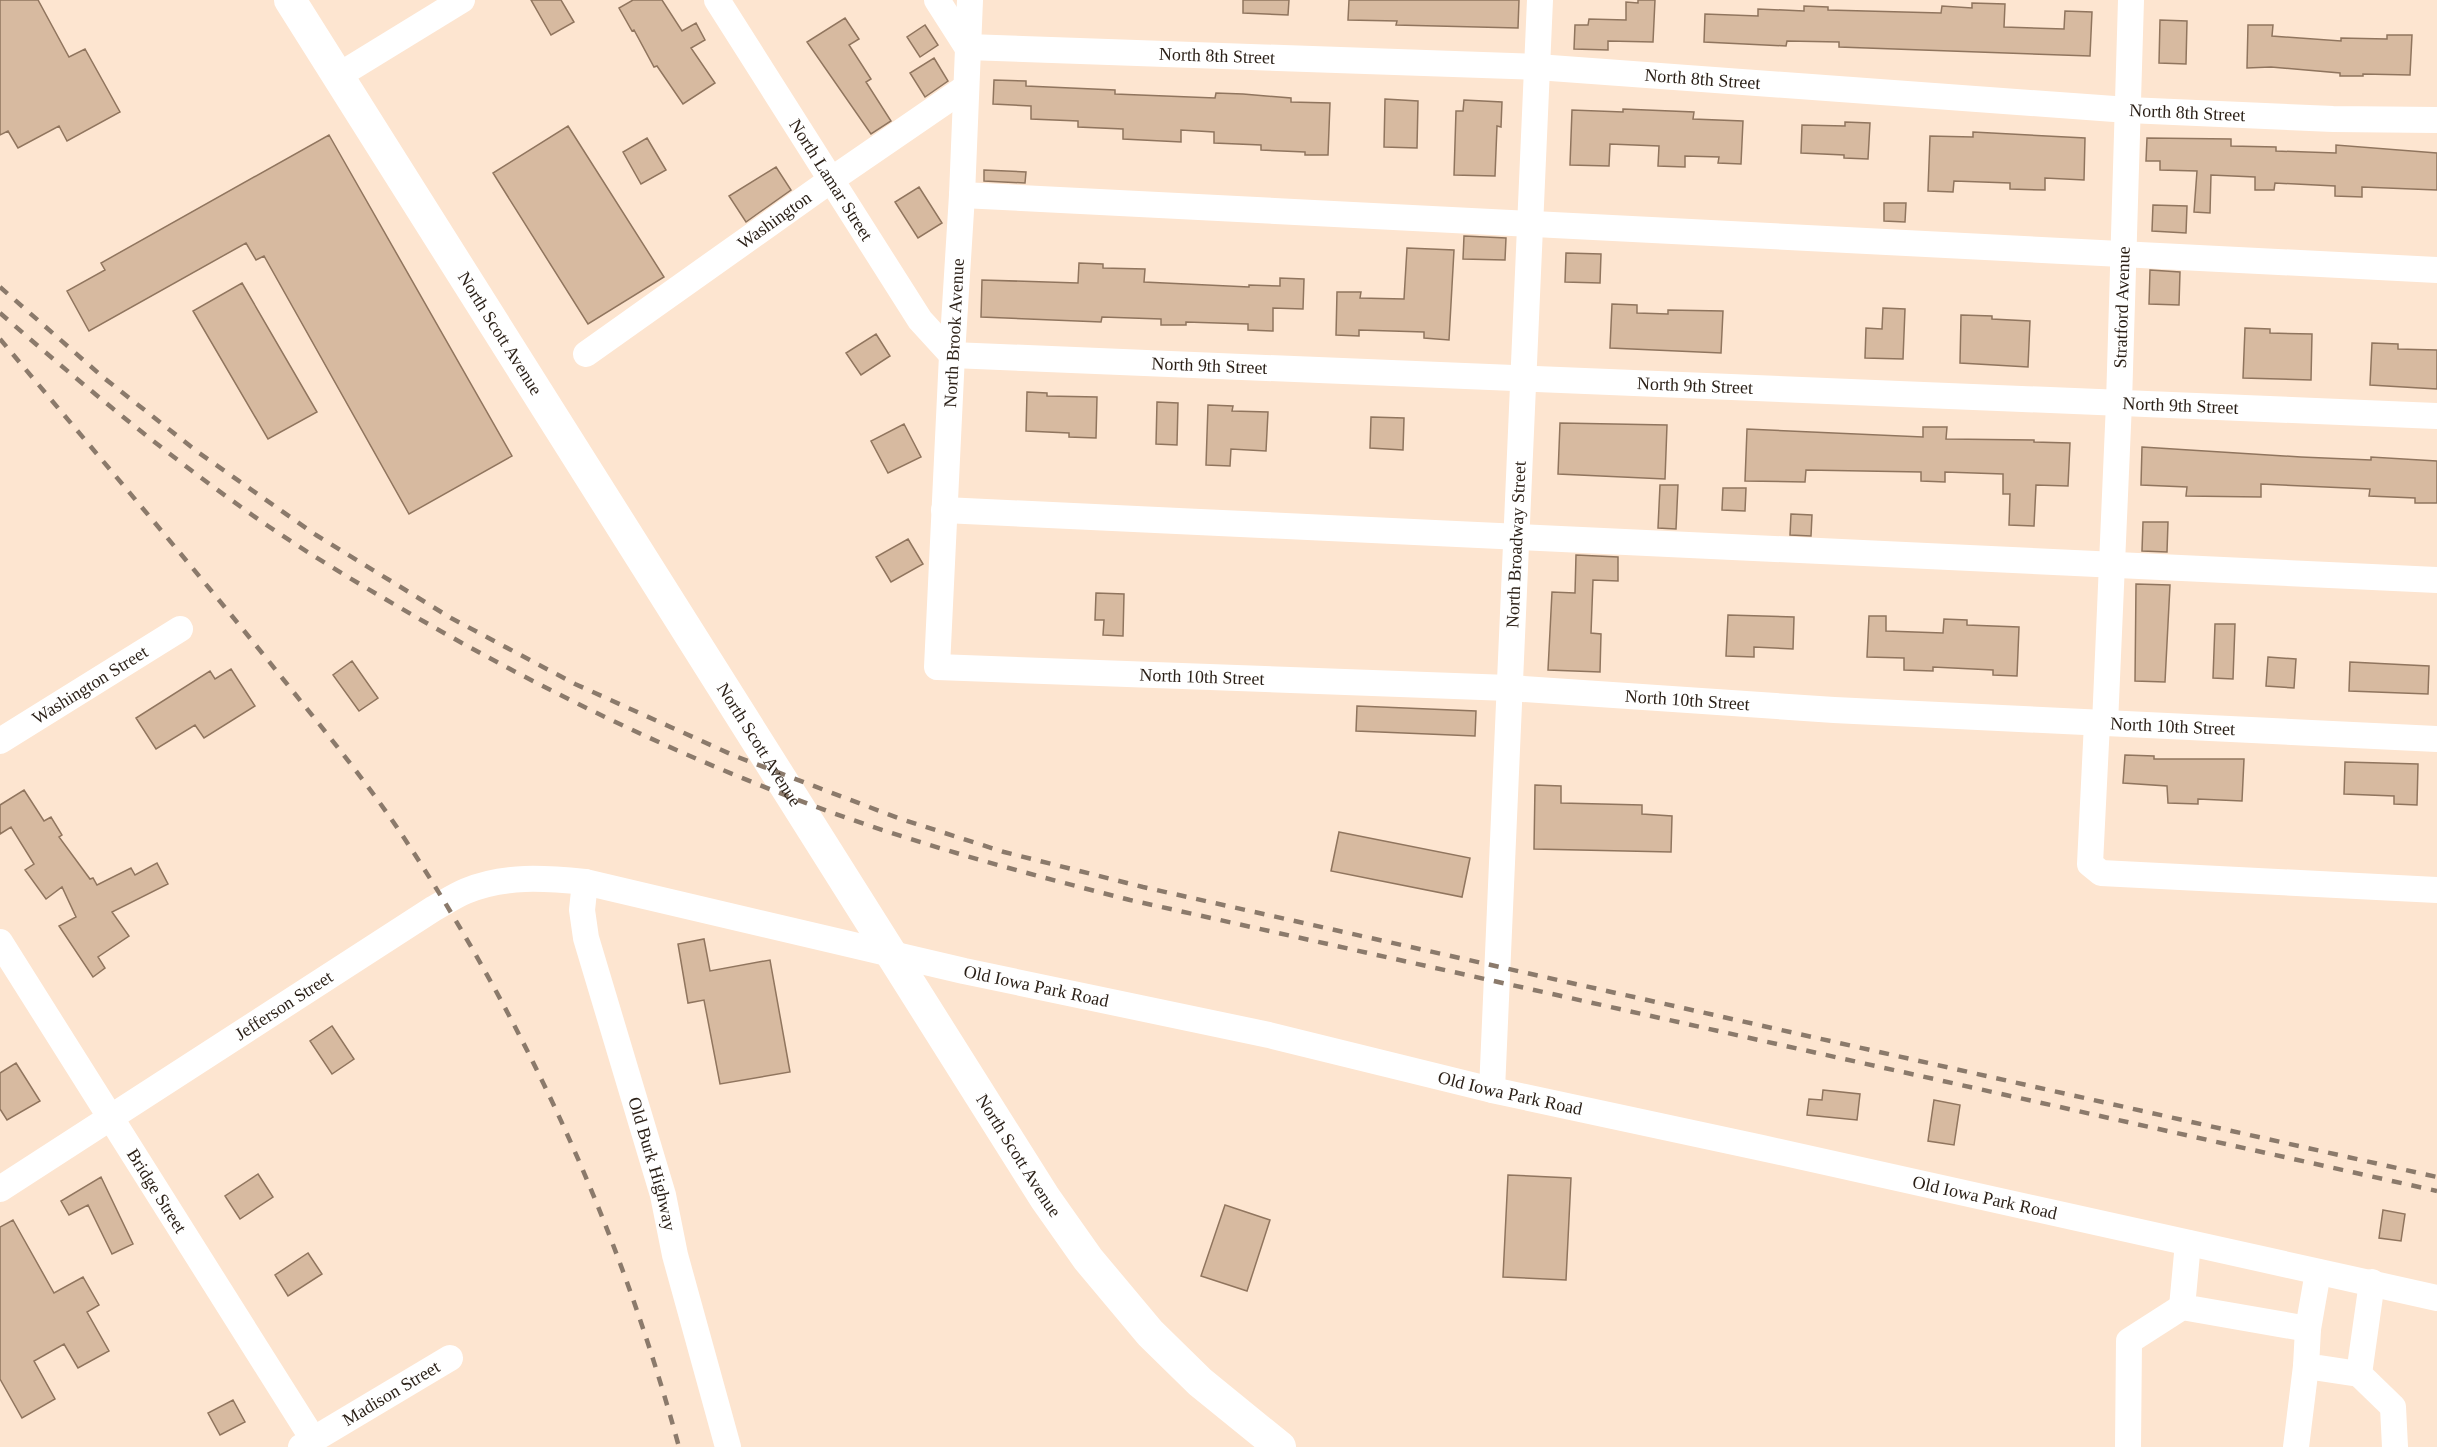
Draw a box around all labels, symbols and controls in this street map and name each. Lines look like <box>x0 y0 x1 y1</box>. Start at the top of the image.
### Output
street label: North 8th Street <box>1159 44 1275 68</box>
street label: North 8th Street <box>1644 65 1761 93</box>
street label: North 8th Street <box>2129 100 2246 125</box>
street label: North Lamar Street <box>785 115 877 244</box>
street label: Washington <box>734 187 815 253</box>
street label: Stratford Avenue <box>2110 246 2134 369</box>
street label: North Brook Avenue <box>940 258 968 408</box>
street label: North Scott Avenue <box>454 268 546 399</box>
street label: North 9th Street <box>1151 353 1268 378</box>
street label: North 9th Street <box>1637 373 1753 398</box>
street label: North 9th Street <box>2122 393 2239 418</box>
street label: North Broadway Street <box>1502 461 1530 628</box>
street label: Washington Street <box>29 642 151 728</box>
street label: North 10th Street <box>1139 664 1265 689</box>
street label: North Scott Avenue <box>713 679 805 810</box>
street label: North 10th Street <box>1624 686 1750 714</box>
street label: North 10th Street <box>2110 713 2236 739</box>
street label: Old Iowa Park Road <box>962 961 1110 1011</box>
street label: Jefferson Street <box>231 967 336 1044</box>
street label: Old Iowa Park Road <box>1436 1067 1584 1119</box>
street label: North Scott Avenue <box>972 1090 1065 1221</box>
street label: Old Burk Highway <box>624 1095 680 1233</box>
street label: Bridge Street <box>123 1145 191 1237</box>
street label: Old Iowa Park Road <box>1911 1172 2059 1223</box>
street label: Madison Street <box>339 1356 443 1430</box>

